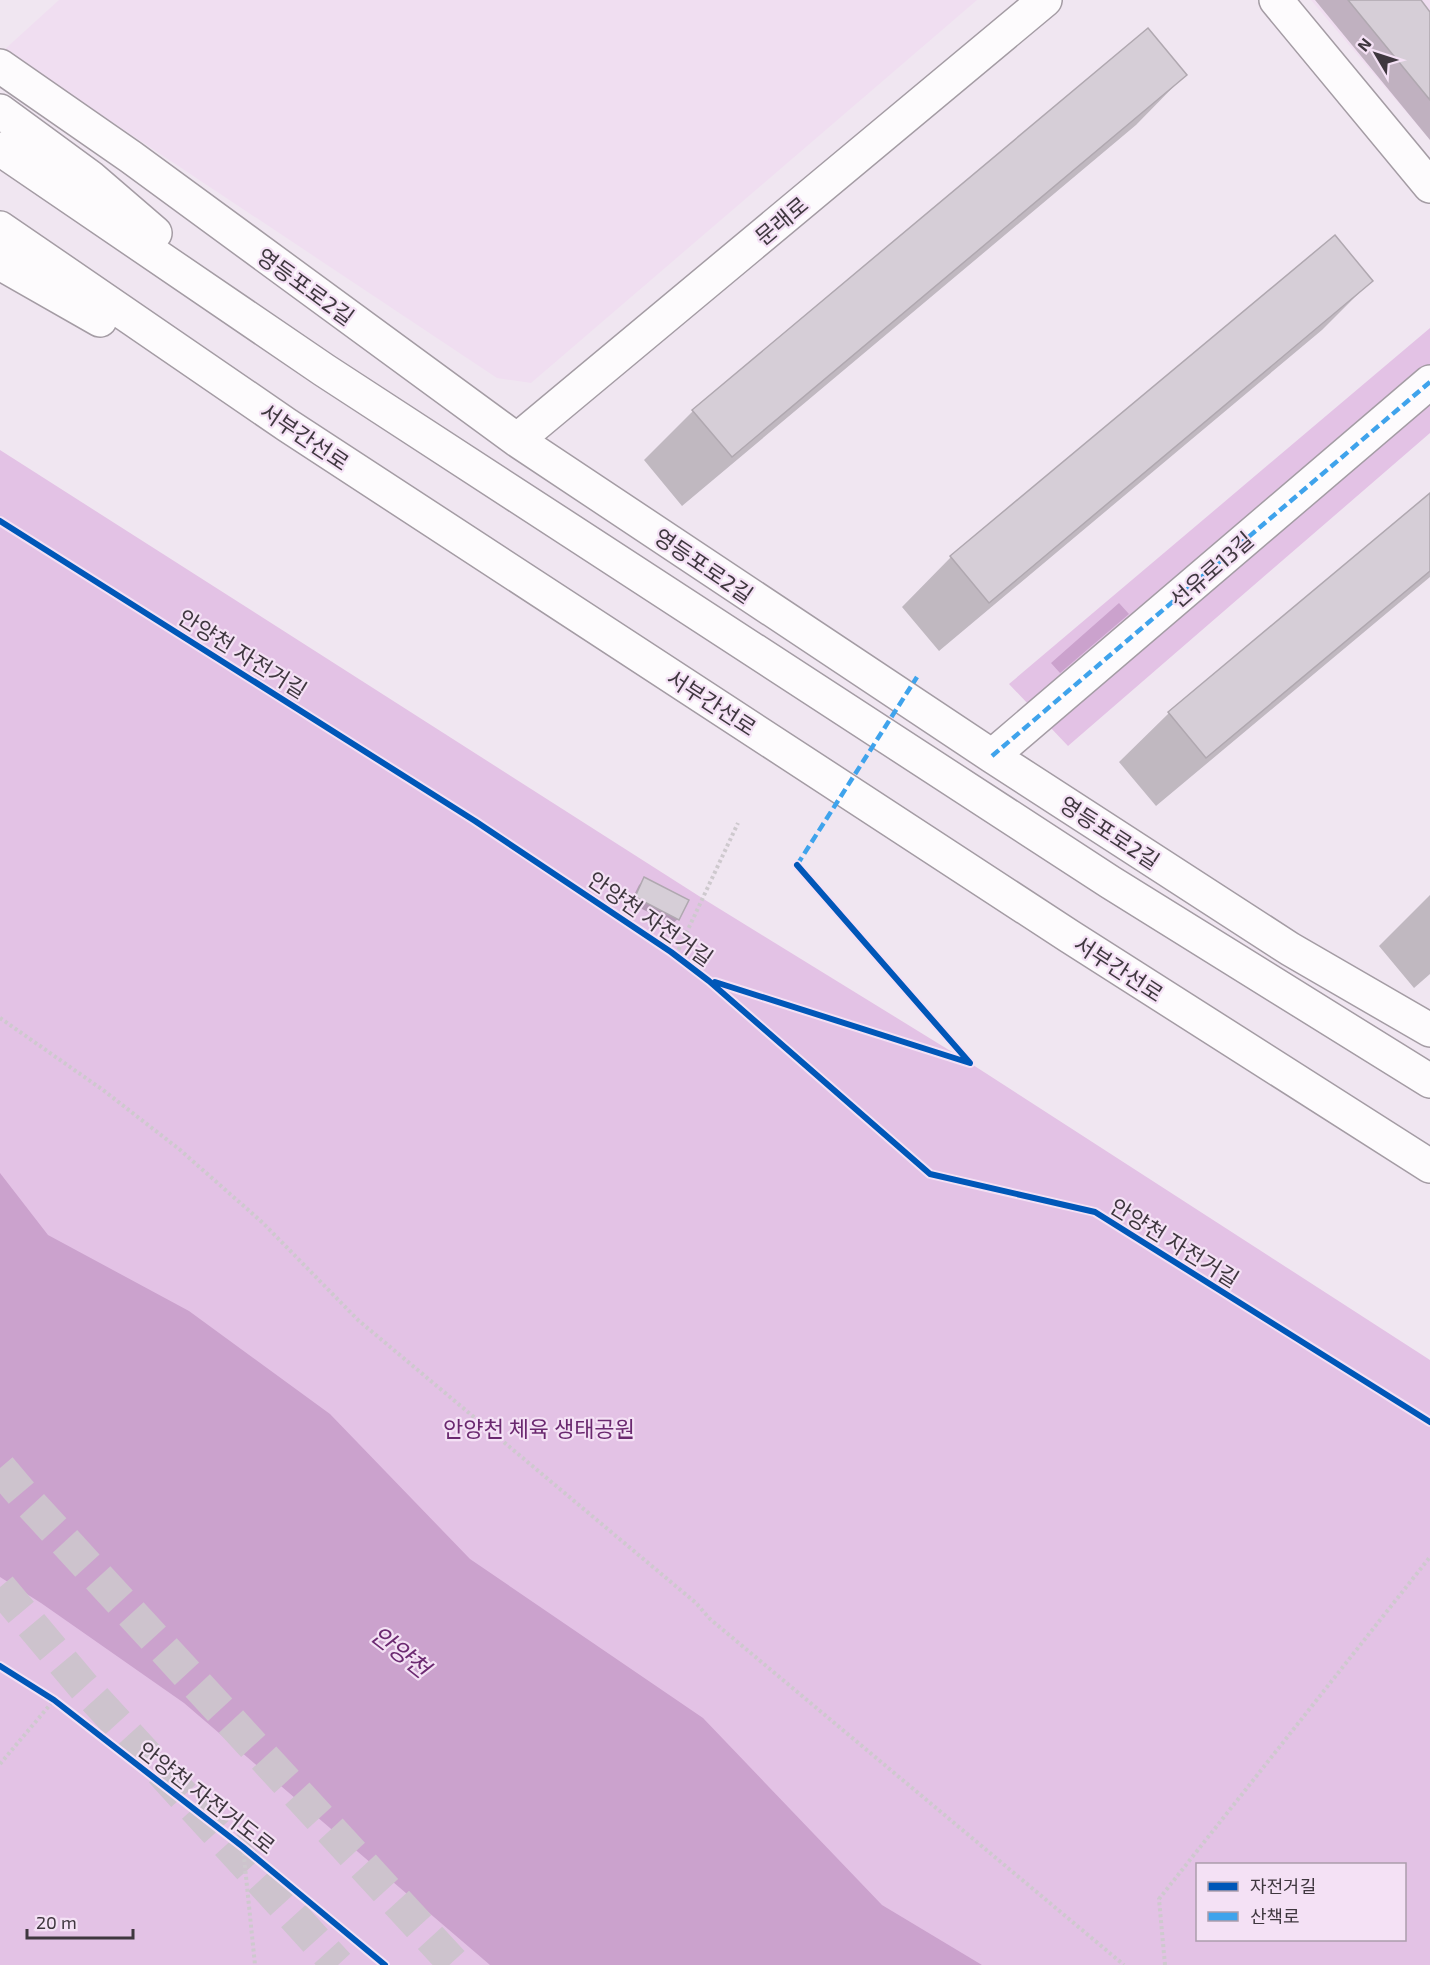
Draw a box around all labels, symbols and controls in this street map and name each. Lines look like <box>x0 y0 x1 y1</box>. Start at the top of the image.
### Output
north arrow <box>1346 24 1406 84</box>
text: N <box>1353 34 1375 55</box>
street label: 문래로 <box>749 191 813 249</box>
street label: 영등포로2길 <box>252 242 360 330</box>
street label: 서부간선로 <box>256 397 354 475</box>
street label: 영등포로2길 <box>650 522 758 608</box>
street label: 선유로13길 <box>1164 526 1258 612</box>
street label: 안양천 자전거길 <box>174 603 312 703</box>
street label: 서부간선로 <box>662 664 762 740</box>
street label: 영등포로2길 <box>1055 790 1165 874</box>
street label: 안양천 자전거길 <box>584 865 718 971</box>
street label: 서부간선로 <box>1069 930 1169 1006</box>
street label: 안양천 자전거길 <box>1106 1192 1244 1292</box>
park label: 안양천 체육 생태공원 <box>443 1415 635 1441</box>
water label: 안양천 <box>366 1619 438 1685</box>
street label: 안양천 자전거도로 <box>133 1735 281 1859</box>
legend <box>1196 1863 1406 1941</box>
text: 자전거길 <box>1250 1875 1316 1897</box>
scale bar <box>27 1902 134 1940</box>
text: 산책로 <box>1250 1905 1300 1927</box>
text: 20 m <box>36 1911 77 1933</box>

